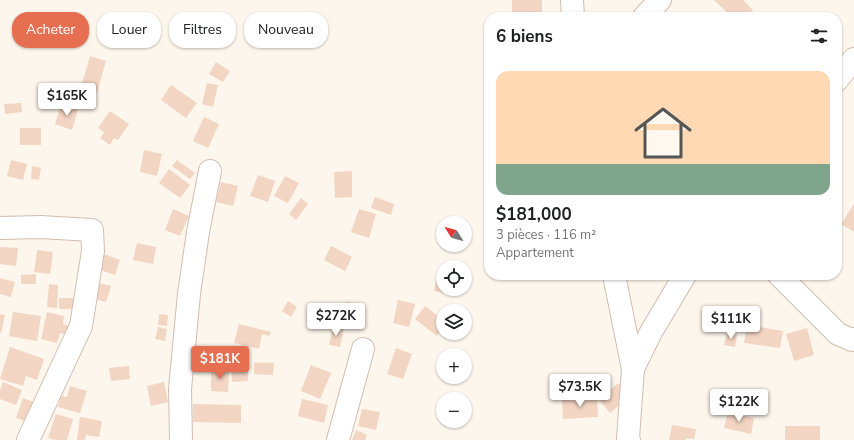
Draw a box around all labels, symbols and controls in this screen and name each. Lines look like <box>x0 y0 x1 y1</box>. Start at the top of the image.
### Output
chip: Acheter <box>12 12 89 48</box>
chip: Louer <box>97 12 161 48</box>
chip: Filtres <box>169 12 236 48</box>
chip: Nouveau <box>244 12 328 48</box>
text: 6 biens <box>496 25 553 48</box>
icon: filters <box>808 25 830 47</box>
pin: $165K <box>39 83 95 117</box>
text: $165K <box>47 87 87 105</box>
icon: home <box>627 97 699 169</box>
text: $181,000 <box>496 203 572 226</box>
north arrow <box>436 216 472 252</box>
map controls <box>436 216 472 428</box>
text: 3 pièces · 116 m² <box>496 226 596 244</box>
text: Appartement <box>496 244 574 262</box>
button: locate <box>436 260 472 296</box>
pin: $272K <box>308 303 364 337</box>
button: layers <box>436 304 472 340</box>
pin: $111K <box>703 306 759 340</box>
text: $272K <box>316 307 356 325</box>
text: $111K <box>711 310 751 328</box>
pin: $181K <box>192 346 248 380</box>
button: + <box>436 348 472 384</box>
text: $181K <box>200 350 240 368</box>
pin: $73.5K <box>547 374 613 408</box>
text: $73.5K <box>558 378 602 396</box>
pin: $122K <box>711 389 767 423</box>
button: − <box>436 392 472 428</box>
text: $122K <box>719 393 759 411</box>

